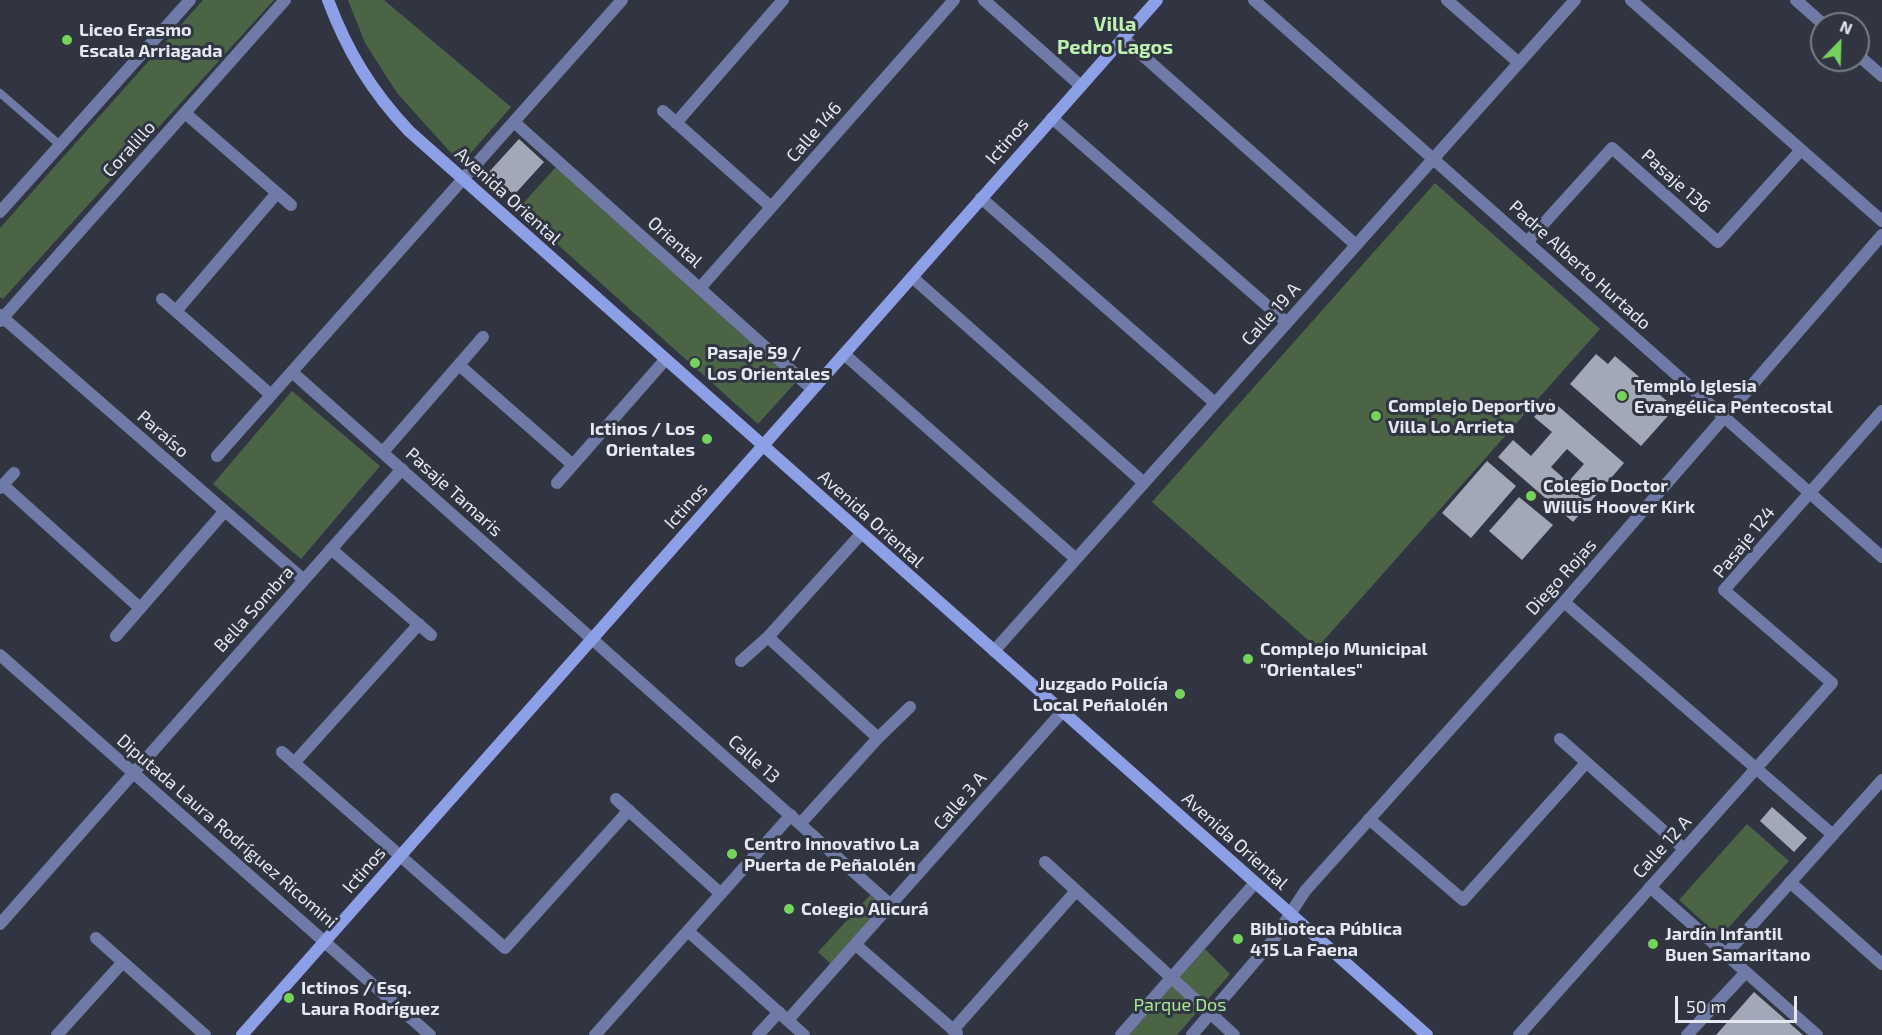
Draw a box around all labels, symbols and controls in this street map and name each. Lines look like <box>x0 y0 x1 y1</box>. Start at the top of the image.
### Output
district label: Villa Pedro Lagos <box>1057 12 1173 59</box>
north arrow <box>1810 12 1870 72</box>
text: N <box>1837 16 1855 38</box>
place label: Liceo Erasmo Escala Arriagada <box>79 19 222 62</box>
marker: Liceo Erasmo Escala Arriagada <box>60 33 74 47</box>
street label: Calle 146 <box>782 97 846 167</box>
street label: Ictinos <box>981 113 1033 169</box>
street label: Coralillo <box>98 116 160 182</box>
street label: Avenida Oriental <box>451 143 565 249</box>
street label: Pasaje 136 <box>1637 145 1715 217</box>
street label: Padre Alberto Hurtado <box>1505 196 1655 334</box>
street label: Oriental <box>643 212 707 272</box>
street label: Calle 19 A <box>1237 278 1305 350</box>
place label: Pasaje 59 / Los Orientales <box>707 342 830 385</box>
marker: Pasaje 59 / Los Orientales <box>688 356 702 370</box>
place label: Templo Iglesia Evangélica Pentecostal <box>1634 375 1833 418</box>
marker: Templo Iglesia Evangélica Pentecostal <box>1615 389 1629 403</box>
place label: Complejo Deportivo Villa Lo Arrieta <box>1388 395 1556 438</box>
street label: Paraíso <box>133 406 193 462</box>
marker: Complejo Deportivo Villa Lo Arrieta <box>1369 409 1383 423</box>
place label: Ictinos / Los Orientales <box>590 418 695 460</box>
marker: Ictinos / Los Orientales <box>700 432 714 446</box>
street label: Pasaje Tamaris <box>401 443 507 541</box>
street label: Avenida Oriental <box>814 466 928 572</box>
place label: Colegio Doctor Willis Hoover Kirk <box>1543 475 1695 518</box>
street label: Ictinos <box>660 478 712 534</box>
marker: Colegio Doctor Willis Hoover Kirk <box>1524 489 1538 503</box>
street label: Pasaje 124 <box>1709 502 1779 582</box>
street label: Diego Rojas <box>1521 534 1601 620</box>
street label: Bella Sombra <box>210 561 298 657</box>
place label: Complejo Municipal "Orientales" <box>1260 638 1427 680</box>
marker: Complejo Municipal "Orientales" <box>1241 652 1255 666</box>
place label: Juzgado Policía Local Peñalolén <box>1033 673 1168 716</box>
marker: Juzgado Policía Local Peñalolén <box>1173 687 1187 701</box>
street label: Diputada Laura Rodríguez Ricomini <box>113 729 341 933</box>
street label: Calle 13 <box>724 730 784 788</box>
street label: Calle 3 A <box>929 768 991 834</box>
street label: Avenida Oriental <box>1178 788 1292 894</box>
street label: Calle 12 A <box>1628 811 1696 883</box>
place label: Centro Innovativo La Puerta de Peñalolén <box>744 833 919 876</box>
street label: Ictinos <box>338 842 390 898</box>
marker: Centro Innovativo La Puerta de Peñalolén <box>725 847 739 861</box>
place label: Colegio Alicurá <box>801 898 929 920</box>
marker: Colegio Alicurá <box>782 902 796 916</box>
place label: Biblioteca Pública 415 La Faena <box>1250 918 1402 960</box>
place label: Jardín Infantil Buen Samaritano <box>1665 923 1811 966</box>
marker: Biblioteca Pública 415 La Faena <box>1231 932 1245 946</box>
marker: Jardín Infantil Buen Samaritano <box>1646 937 1660 951</box>
place label: Ictinos / Esq. Laura Rodríguez <box>301 977 440 1020</box>
scale bar <box>1678 984 1800 1022</box>
marker: Ictinos / Esq. Laura Rodríguez <box>282 991 296 1005</box>
park label: Parque Dos <box>1134 994 1226 1016</box>
text: 50 m <box>1686 995 1726 1017</box>

